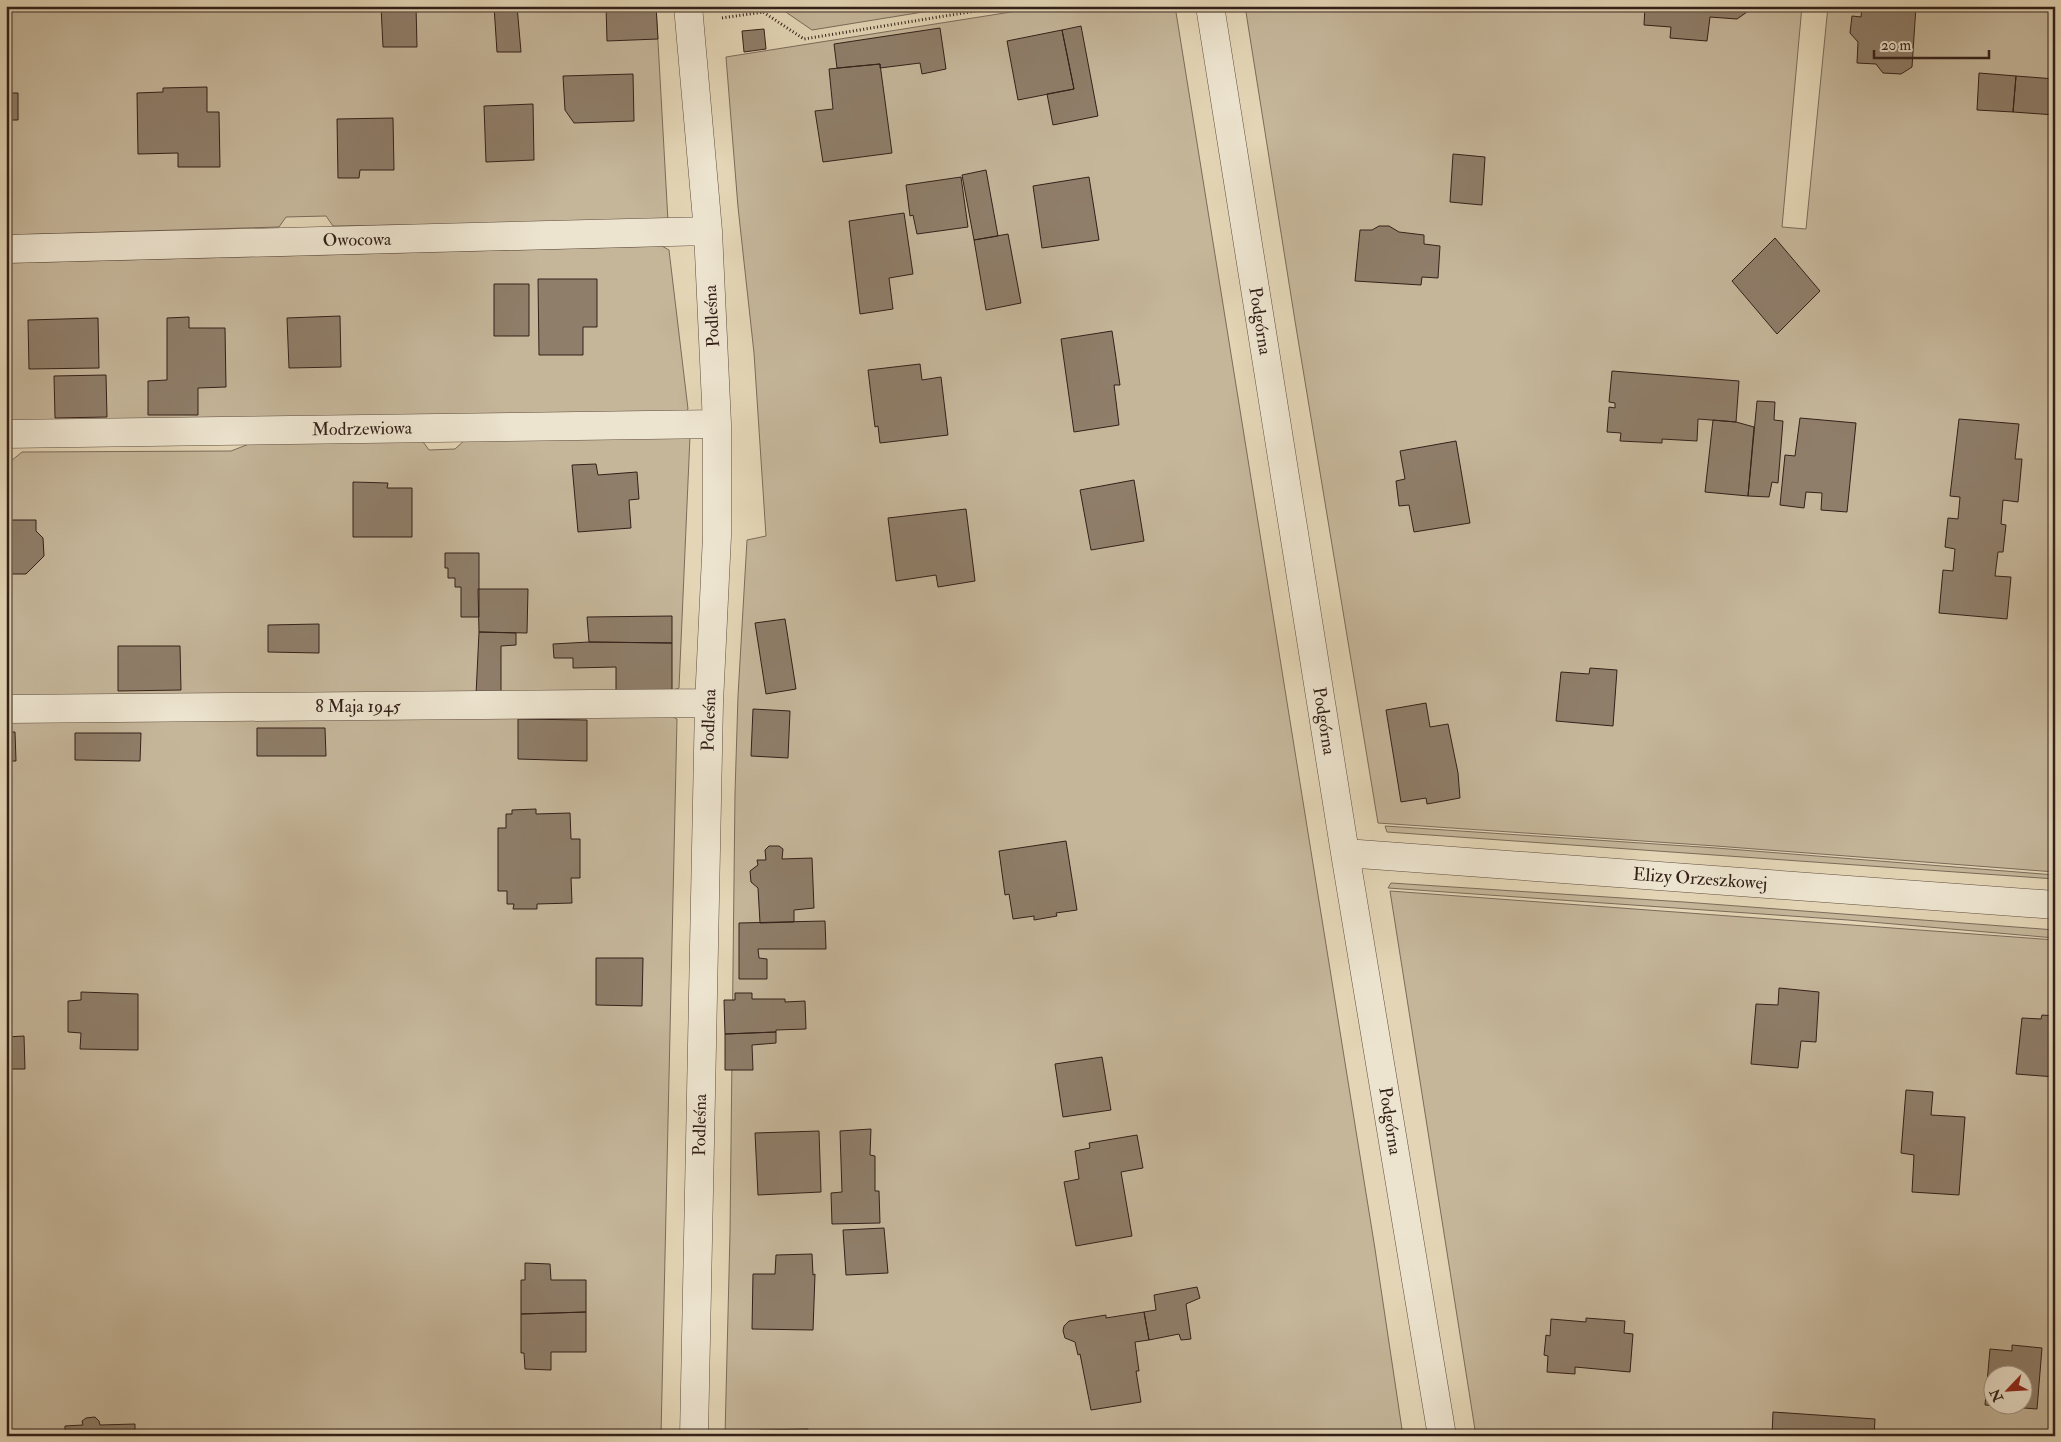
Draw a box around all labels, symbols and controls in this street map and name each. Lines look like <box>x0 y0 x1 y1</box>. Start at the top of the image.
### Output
scale bar <box>1874 28 1988 60</box>
text: 20 m <box>1881 36 1911 55</box>
street label: Owocowa <box>323 228 392 252</box>
street label: Podleśna <box>699 284 725 348</box>
street label: Podgórna <box>1243 285 1277 357</box>
street label: Modrzewiowa <box>312 417 413 441</box>
street label: Podgórna <box>1307 685 1341 757</box>
street label: Podleśna <box>696 688 722 752</box>
street label: 8 Maja 1945 <box>315 695 401 718</box>
street label: Elizy Orzeszkowej <box>1632 863 1768 895</box>
street label: Podgórna <box>1373 1085 1407 1157</box>
street label: Podleśna <box>688 1093 712 1156</box>
north arrow <box>1984 1364 2034 1414</box>
text: N <box>1986 1386 2007 1405</box>

